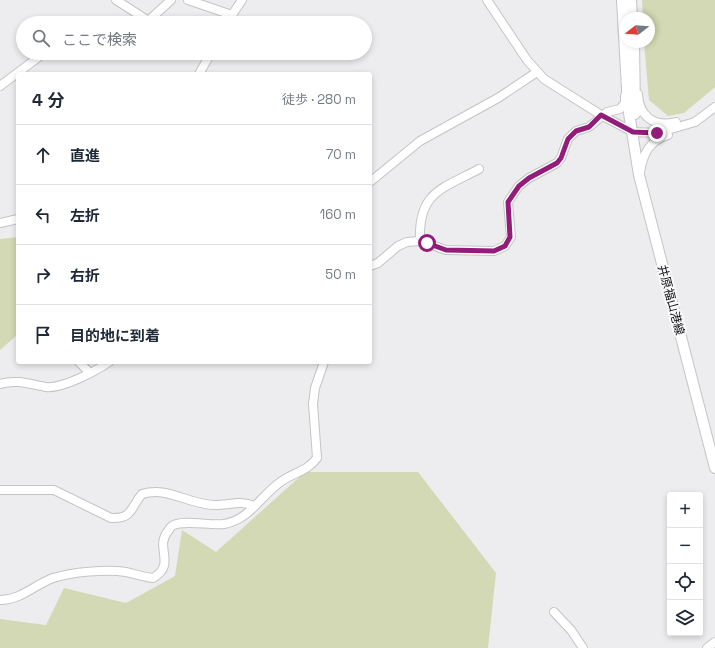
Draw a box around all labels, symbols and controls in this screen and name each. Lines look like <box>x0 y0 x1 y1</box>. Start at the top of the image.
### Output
north arrow <box>619 12 655 48</box>
search box <box>16 16 372 60</box>
icon: search <box>30 27 52 49</box>
text: ここで検索 <box>62 30 137 49</box>
text: 4 分 <box>32 89 64 111</box>
text: 徒歩 · 280 m <box>282 91 356 108</box>
route end <box>648 124 666 142</box>
icon: ahead <box>32 144 54 166</box>
text: 直進 <box>70 146 100 165</box>
text: 70 m <box>326 146 356 163</box>
icon: left <box>32 204 54 226</box>
text: 左折 <box>70 206 100 225</box>
text: 160 m <box>320 206 356 223</box>
route start <box>418 234 436 252</box>
street label: 井原福山港線 <box>654 263 688 337</box>
icon: right <box>32 264 54 286</box>
text: 右折 <box>70 266 100 285</box>
text: 50 m <box>325 266 356 283</box>
icon: arrive <box>32 324 54 346</box>
text: 目的地に到着 <box>70 326 160 345</box>
map controls <box>667 492 703 636</box>
button: + <box>667 492 703 528</box>
button: − <box>667 528 703 564</box>
button: locate <box>667 564 703 600</box>
button: layers <box>667 600 703 636</box>

